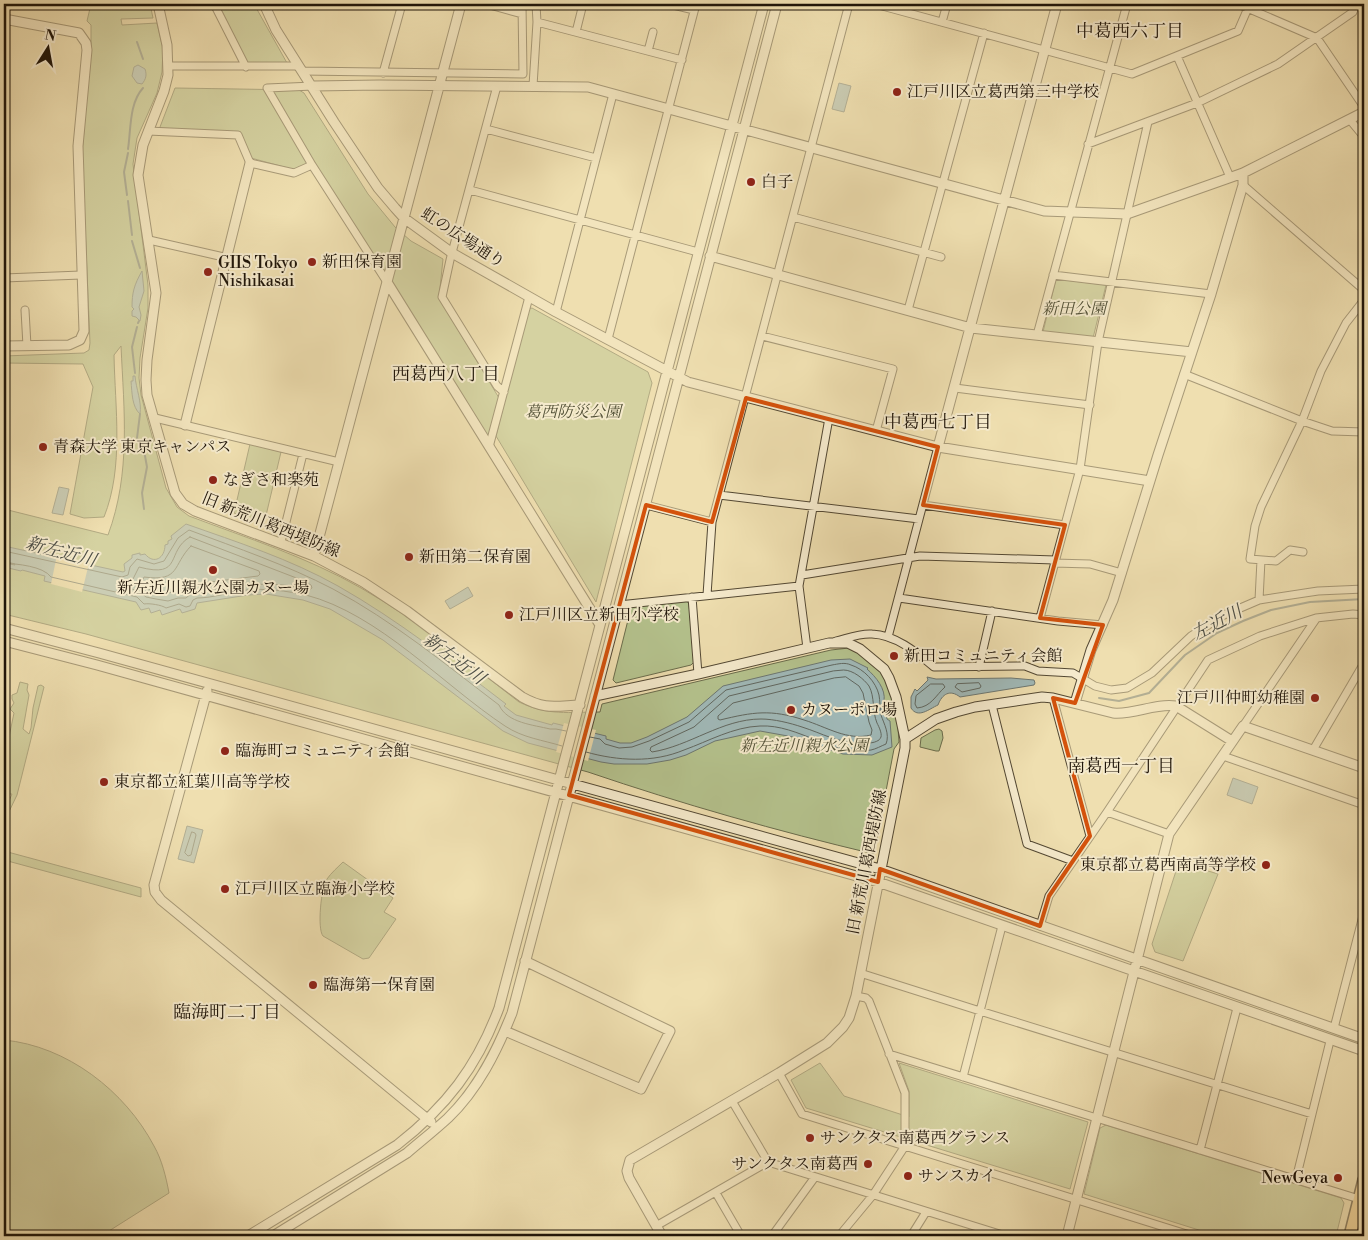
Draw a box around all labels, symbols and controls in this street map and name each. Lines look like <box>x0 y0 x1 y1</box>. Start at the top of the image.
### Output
district label: 中葛西六丁目 <box>1076 20 1184 43</box>
north arrow <box>22 22 72 72</box>
text: N <box>43 26 57 46</box>
place label: 江戸川区立葛西第三中学校 <box>907 82 1099 102</box>
marker: 江戸川区立葛西第三中学校 <box>891 86 903 98</box>
place label: 白子 <box>761 172 793 192</box>
marker: 白子 <box>745 176 757 188</box>
street label: 虹の広場通り <box>417 203 509 273</box>
place label: 新田保育園 <box>322 252 402 272</box>
place label: GIIS Tokyo Nishikasai <box>218 253 298 291</box>
marker: 新田保育園 <box>306 256 318 268</box>
marker: GIIS Tokyo Nishikasai <box>202 266 214 278</box>
park label: 新田公園 <box>1042 299 1109 319</box>
district label: 西葛西八丁目 <box>392 363 500 386</box>
park label: 葛西防災公園 <box>525 402 624 422</box>
district label: 中葛西七丁目 <box>884 411 992 434</box>
place label: 青森大学 東京キャンパス <box>53 437 231 457</box>
marker: 青森大学 東京キャンパス <box>37 441 49 453</box>
place label: なぎさ和楽苑 <box>223 470 319 490</box>
marker: なぎさ和楽苑 <box>207 474 219 486</box>
street label: 旧 新荒川葛西堤防線 <box>199 488 343 562</box>
water label: 新左近川 <box>23 532 101 573</box>
place label: 新田第二保育園 <box>419 547 531 567</box>
marker: 新田第二保育園 <box>403 551 415 563</box>
marker: 新左近川親水公園カヌー場 <box>207 564 219 576</box>
place label: 新左近川親水公園カヌー場 <box>117 578 309 598</box>
water label: 左近川 <box>1188 599 1248 646</box>
place label: 江戸川区立新田小学校 <box>519 605 679 625</box>
marker: 江戸川区立新田小学校 <box>503 609 515 621</box>
water label: 新左近川 <box>418 628 491 691</box>
place label: 新田コミュニティ会館 <box>904 646 1062 666</box>
marker: 新田コミュニティ会館 <box>888 650 900 662</box>
place label: 江戸川仲町幼稚園 <box>1177 688 1305 708</box>
marker: 江戸川仲町幼稚園 <box>1309 692 1321 704</box>
place label: カヌーポロ場 <box>801 700 897 720</box>
marker: カヌーポロ場 <box>785 704 797 716</box>
park label: 新左近川親水公園 <box>740 736 871 756</box>
place label: 臨海町コミュニティ会館 <box>235 741 409 761</box>
marker: 臨海町コミュニティ会館 <box>219 745 231 757</box>
district label: 南葛西一丁目 <box>1067 755 1175 778</box>
place label: 東京都立紅葉川高等学校 <box>114 772 290 792</box>
marker: 東京都立紅葉川高等学校 <box>98 776 110 788</box>
street label: 旧 新荒川葛西堤防線 <box>843 788 891 936</box>
place label: 東京都立葛西南高等学校 <box>1080 855 1256 875</box>
marker: 東京都立葛西南高等学校 <box>1260 859 1272 871</box>
place label: 江戸川区立臨海小学校 <box>235 879 395 899</box>
marker: 江戸川区立臨海小学校 <box>219 883 231 895</box>
place label: 臨海第一保育園 <box>323 975 435 995</box>
marker: 臨海第一保育園 <box>307 979 319 991</box>
district label: 臨海町二丁目 <box>173 1001 281 1024</box>
place label: サンクタス南葛西グランス <box>820 1128 1010 1148</box>
marker: サンクタス南葛西グランス <box>804 1132 816 1144</box>
place label: サンクタス南葛西 <box>731 1154 858 1174</box>
marker: サンクタス南葛西 <box>862 1158 874 1170</box>
place label: サンスカイ <box>918 1166 996 1186</box>
place label: NewGeya <box>1262 1168 1329 1188</box>
marker: サンスカイ <box>902 1170 914 1182</box>
marker: NewGeya <box>1332 1172 1344 1184</box>

